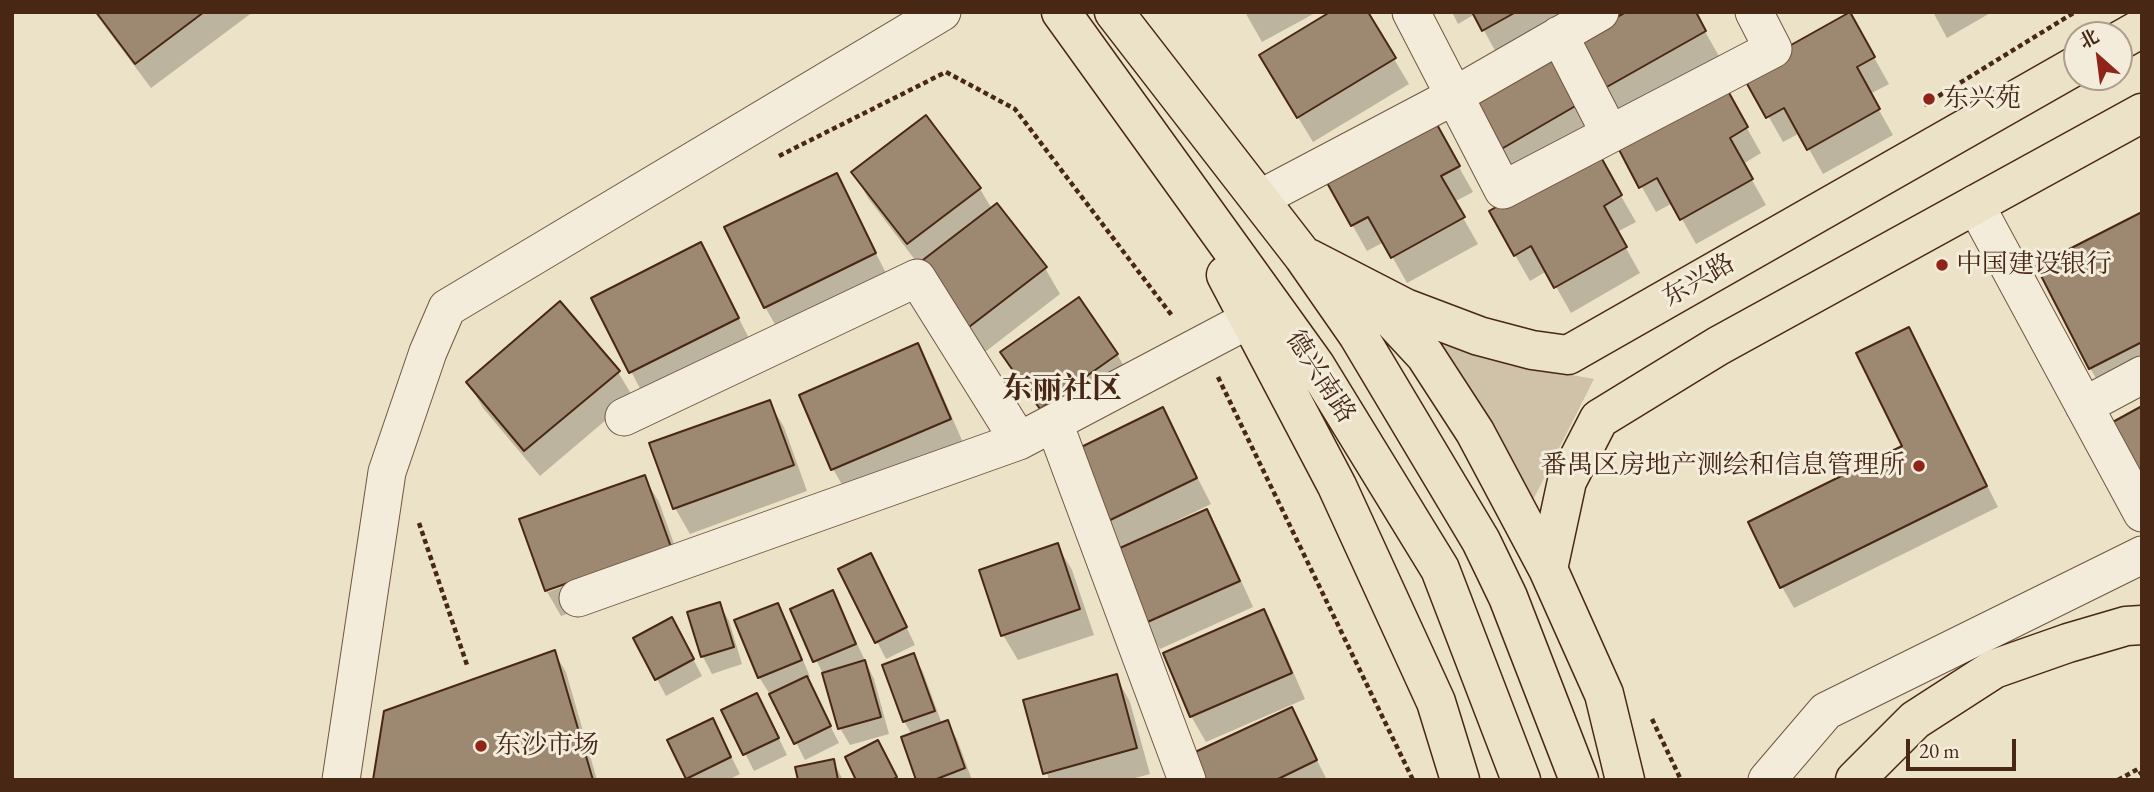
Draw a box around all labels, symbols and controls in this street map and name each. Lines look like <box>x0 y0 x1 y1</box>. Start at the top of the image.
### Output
north arrow <box>2063 21 2133 91</box>
text: 北 <box>2075 23 2103 54</box>
place label: 东兴苑 <box>1943 83 2021 115</box>
marker: 东兴苑 <box>1921 91 1937 107</box>
street label: 东兴路 <box>1657 248 1741 314</box>
place label: 中国建设银行 <box>1956 249 2112 281</box>
marker: 中国建设银行 <box>1934 257 1950 273</box>
street label: 德兴南路 <box>1279 325 1361 429</box>
district label: 东丽社区 <box>1002 372 1122 408</box>
place label: 番禺区房地产测绘和信息管理所 <box>1541 450 1905 482</box>
marker: 番禺区房地产测绘和信息管理所 <box>1911 458 1927 474</box>
scale bar <box>1909 726 2019 770</box>
place label: 东沙市场 <box>495 730 599 762</box>
text: 20 m <box>1919 737 1960 764</box>
marker: 东沙市场 <box>473 738 489 754</box>

